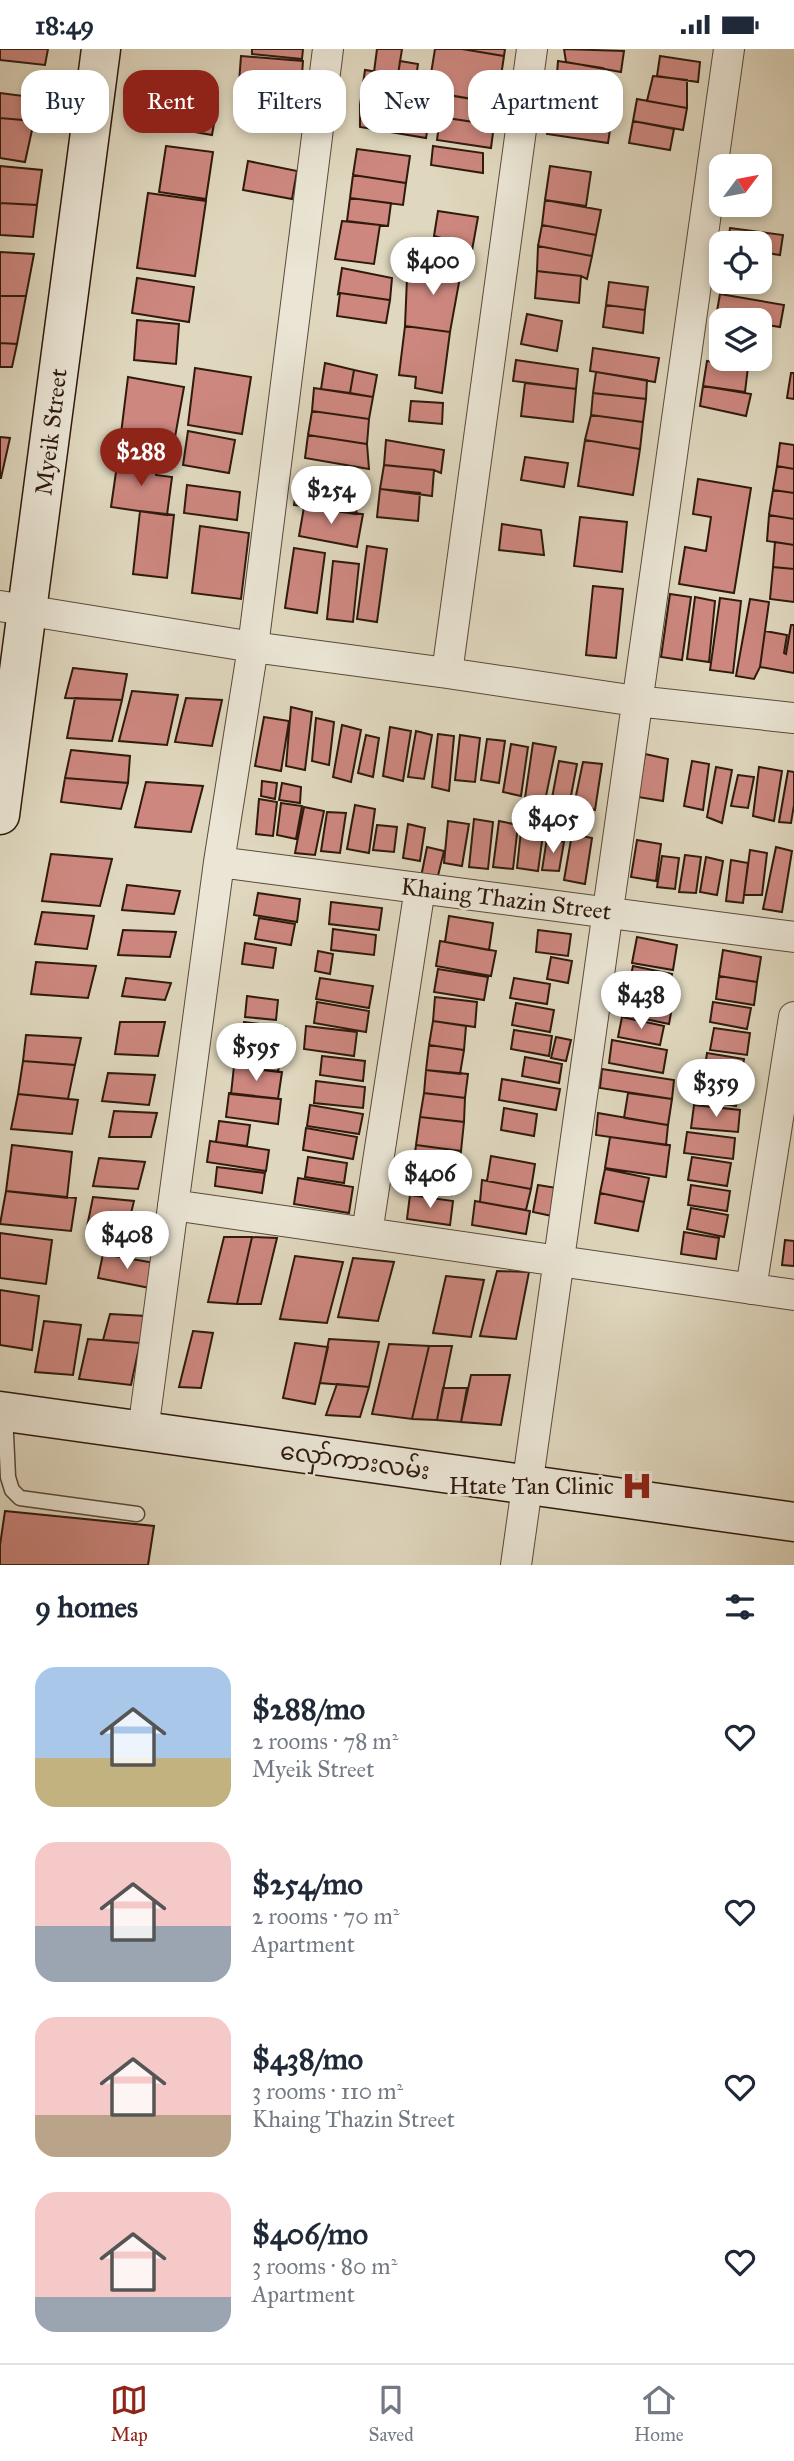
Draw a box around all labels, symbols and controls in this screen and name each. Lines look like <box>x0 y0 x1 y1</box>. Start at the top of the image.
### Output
text: 18:49 <box>35 9 94 41</box>
chip: Buy <box>21 70 109 133</box>
chip: Rent <box>123 70 219 133</box>
chip: Filters <box>233 70 346 133</box>
chip: New <box>360 70 454 133</box>
chip: Apartment <box>468 70 623 133</box>
north arrow <box>709 154 772 217</box>
map controls <box>709 154 772 371</box>
button: locate <box>709 231 772 294</box>
pin: $400 <box>392 237 474 297</box>
text: $400 <box>406 246 460 274</box>
button: layers <box>709 308 772 371</box>
street label: Myeik Street <box>28 366 74 497</box>
pin: $288 <box>100 429 182 488</box>
text: $288 <box>116 437 166 465</box>
pin: $254 <box>290 467 372 526</box>
text: $254 <box>307 475 355 503</box>
pin: $405 <box>512 795 594 855</box>
text: $405 <box>528 804 578 832</box>
street label: Khaing Thazin Street <box>399 871 613 927</box>
pin: $438 <box>600 971 682 1031</box>
text: $438 <box>617 980 665 1008</box>
pin: $595 <box>215 1023 297 1083</box>
text: $595 <box>232 1032 280 1060</box>
pin: $359 <box>675 1059 757 1119</box>
text: $359 <box>693 1068 739 1096</box>
pin: $406 <box>389 1151 471 1210</box>
text: $406 <box>404 1159 456 1187</box>
pin: $408 <box>86 1211 168 1271</box>
text: $408 <box>101 1220 153 1248</box>
street label: လှော်ကားလမ်း <box>278 1435 432 1490</box>
hospital icon: Htate Tan Clinic <box>620 1469 654 1503</box>
place label: Htate Tan Clinic <box>449 1471 614 1501</box>
icon: filters <box>721 1588 759 1626</box>
text: 9 homes <box>35 1589 138 1625</box>
text: $288/mo <box>252 1691 365 1727</box>
icon: home <box>91 1695 175 1779</box>
icon: heart <box>721 1718 759 1756</box>
text: 2 rooms · 78 m² <box>252 1727 398 1755</box>
text: Myeik Street <box>252 1755 374 1783</box>
text: $254/mo <box>252 1866 363 1902</box>
icon: home <box>91 1870 175 1954</box>
icon: heart <box>721 1893 759 1931</box>
text: 2 rooms · 70 m² <box>252 1902 400 1930</box>
text: Apartment <box>252 1930 355 1958</box>
text: $438/mo <box>252 2041 363 2077</box>
icon: home <box>91 2045 175 2129</box>
icon: heart <box>721 2068 759 2106</box>
text: 3 rooms · 110 m² <box>252 2077 403 2105</box>
text: Khaing Thazin Street <box>252 2105 455 2133</box>
text: $406/mo <box>252 2216 368 2252</box>
icon: home <box>91 2220 175 2304</box>
icon: heart <box>721 2243 759 2281</box>
text: 3 rooms · 80 m² <box>252 2252 397 2280</box>
text: Apartment <box>252 2280 355 2308</box>
tab: Map <box>110 2381 148 2446</box>
tab: Saved <box>369 2381 414 2446</box>
tab: Home <box>634 2381 684 2446</box>

